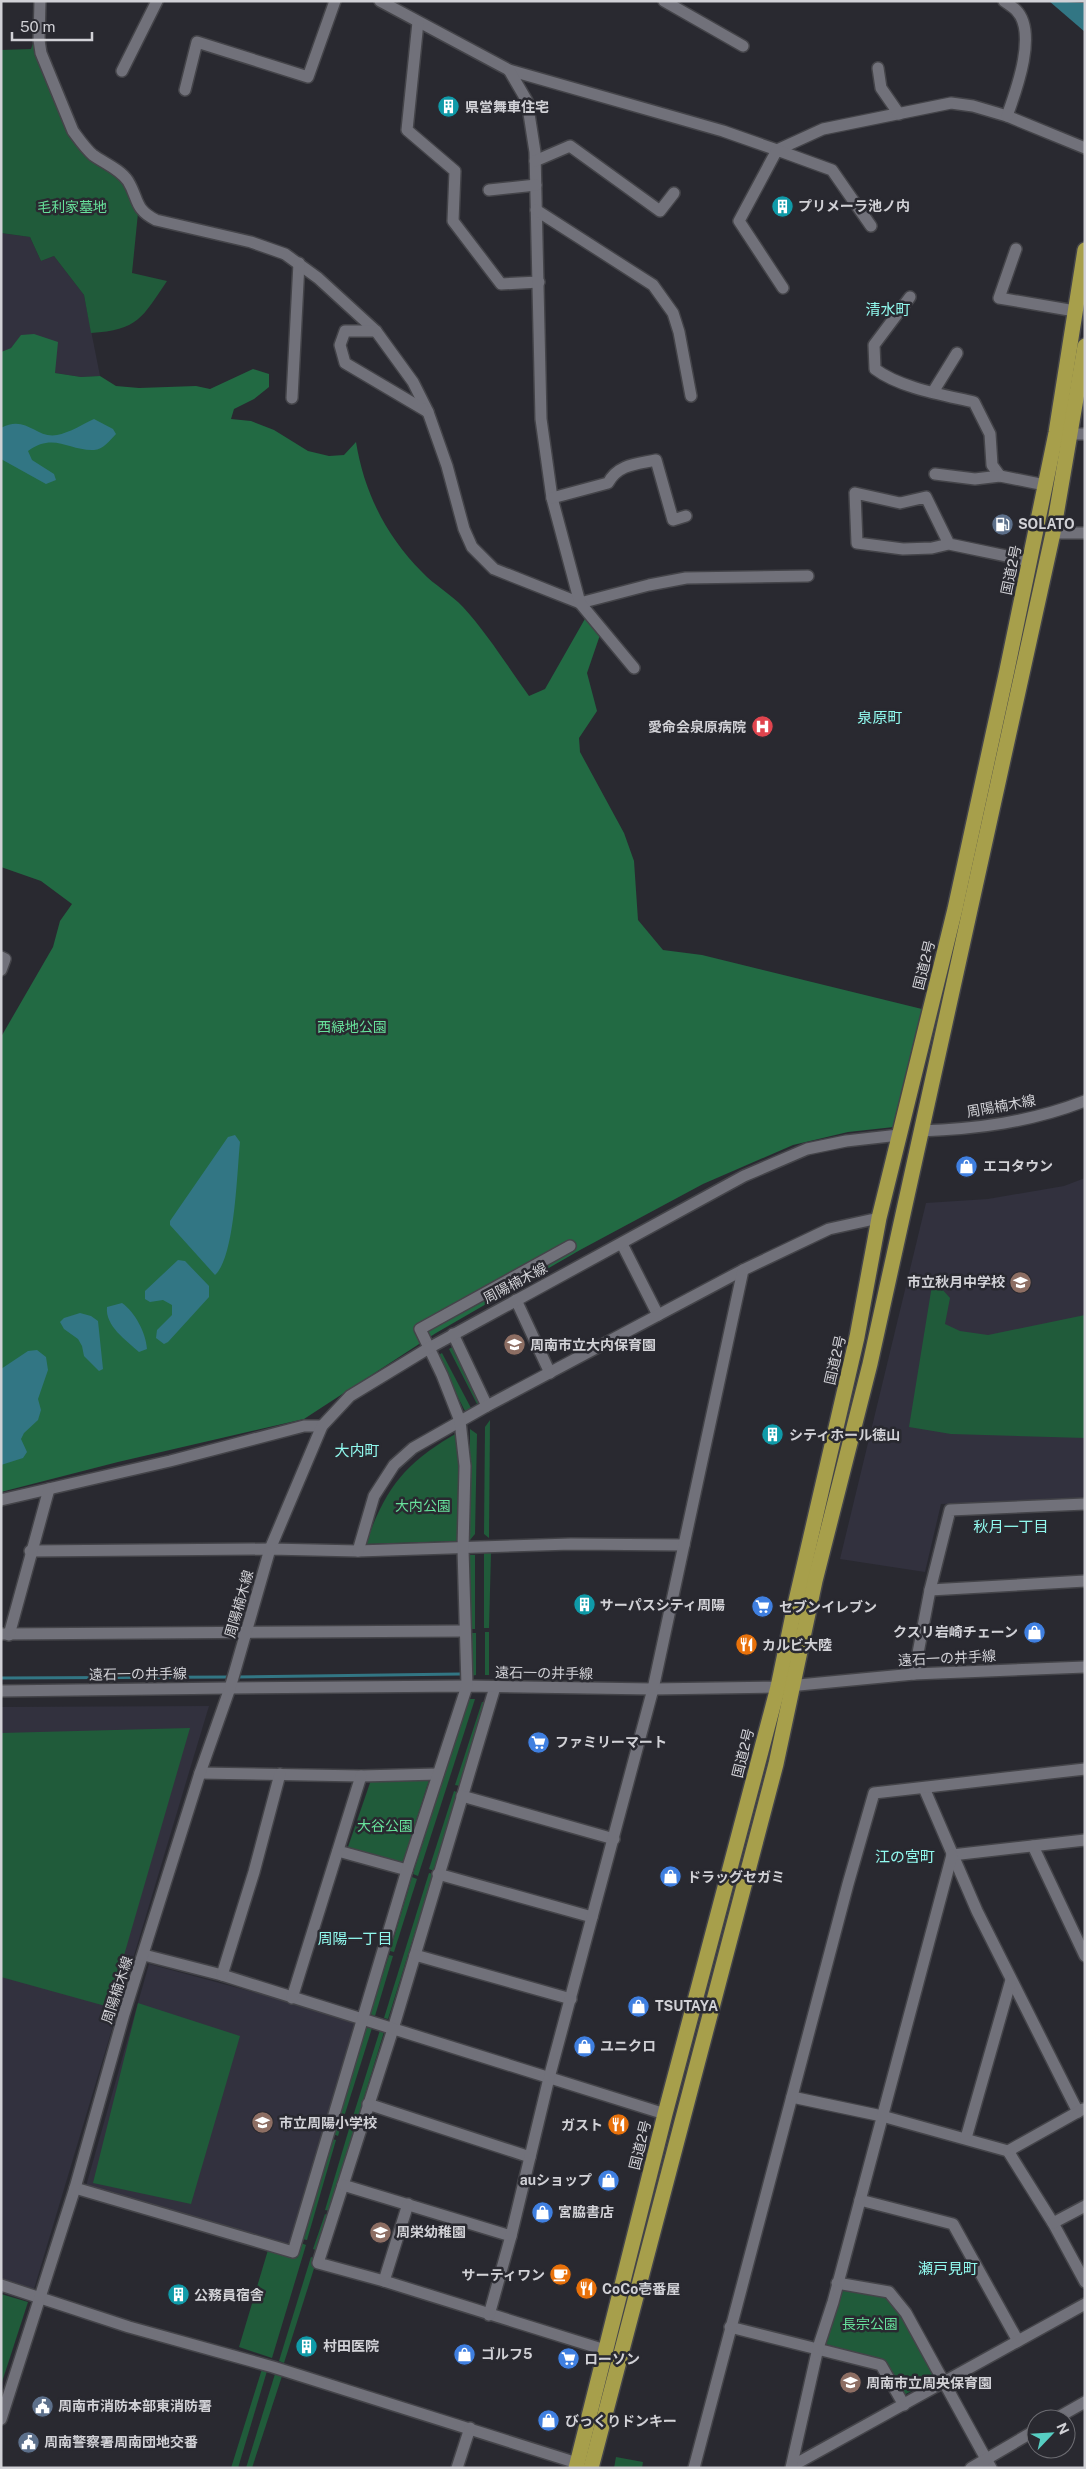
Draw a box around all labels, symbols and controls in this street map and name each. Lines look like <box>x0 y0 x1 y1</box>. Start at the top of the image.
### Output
scale bar <box>12 10 92 42</box>
text: 50 m <box>20 18 55 35</box>
building icon: 県営舞車住宅 <box>437 95 461 119</box>
place label: 県営舞車住宅 <box>465 99 549 115</box>
building icon: プリメーラ池ノ内 <box>770 194 794 218</box>
place label: プリメーラ池ノ内 <box>798 198 910 214</box>
park label: 毛利家墓地 <box>37 199 107 215</box>
district label: 清水町 <box>865 301 911 318</box>
fuel station icon: SOLATO <box>990 512 1014 536</box>
place label: SOLATO <box>1018 516 1075 532</box>
street label: 国道2号 <box>998 544 1024 596</box>
district label: 泉原町 <box>857 709 903 726</box>
hospital icon: 愛命会泉原病院 <box>750 715 774 739</box>
place label: 愛命会泉原病院 <box>648 719 746 735</box>
street label: 国道2号 <box>910 939 938 991</box>
park label: 西緑地公園 <box>317 1019 387 1035</box>
street label: 周陽楠木線 <box>965 1092 1037 1120</box>
shop icon: エコタウン <box>955 1154 979 1178</box>
place label: エコタウン <box>983 1158 1053 1174</box>
street label: 周陽楠木線 <box>480 1260 550 1306</box>
school or university icon: 市立秋月中学校 <box>1009 1270 1033 1294</box>
place label: 市立秋月中学校 <box>907 1274 1005 1290</box>
school or university icon: 周南市立大内保育園 <box>502 1333 526 1357</box>
street label: 国道2号 <box>822 1334 848 1386</box>
place label: 周南市立大内保育園 <box>530 1337 656 1353</box>
building icon: シティホール徳山 <box>761 1423 785 1447</box>
place label: シティホール徳山 <box>789 1427 900 1443</box>
district label: 大内町 <box>334 1442 380 1459</box>
park label: 大内公園 <box>395 1498 451 1514</box>
district label: 秋月一丁目 <box>973 1518 1049 1535</box>
street label: 周陽楠木線 <box>222 1568 256 1640</box>
building icon: サーパスシティ周陽 <box>572 1593 596 1617</box>
supermarket icon: セブンイレブン <box>751 1595 775 1619</box>
place label: サーパスシティ周陽 <box>600 1597 725 1613</box>
place label: セブンイレブン <box>779 1599 877 1615</box>
shop icon: クスリ岩崎チェーン <box>1022 1620 1046 1644</box>
place label: クスリ岩崎チェーン <box>893 1624 1018 1640</box>
restaurant icon: カルビ大陸 <box>734 1633 758 1657</box>
place label: カルビ大陸 <box>762 1637 832 1653</box>
street label: 遠石一の井手線 <box>898 1647 996 1669</box>
street label: 遠石一の井手線 <box>495 1664 593 1682</box>
street label: 遠石一の井手線 <box>89 1665 187 1683</box>
street label: 国道2号 <box>729 1727 757 1779</box>
supermarket icon: ファミリーマート <box>527 1730 551 1754</box>
place label: ファミリーマート <box>555 1734 667 1750</box>
park label: 大谷公園 <box>357 1818 413 1834</box>
district label: 江の宮町 <box>875 1848 935 1865</box>
shop icon: ドラッグセガミ <box>659 1865 683 1889</box>
place label: ドラッグセガミ <box>687 1869 785 1885</box>
district label: 周陽一丁目 <box>317 1930 393 1947</box>
street label: 周陽楠木線 <box>99 1954 135 2026</box>
shop icon: TSUTAYA <box>627 1994 651 2018</box>
place label: TSUTAYA <box>655 1998 718 2014</box>
shop icon: ユニクロ <box>572 2034 596 2058</box>
place label: ユニクロ <box>600 2038 656 2054</box>
school or university icon: 市立周陽小学校 <box>251 2111 275 2135</box>
restaurant icon: ガスト <box>607 2113 631 2137</box>
place label: 市立周陽小学校 <box>279 2115 377 2131</box>
place label: ガスト <box>561 2117 603 2133</box>
street label: 国道2号 <box>626 2119 654 2171</box>
shop icon: auショップ <box>596 2168 620 2192</box>
place label: auショップ <box>520 2172 592 2188</box>
shop icon: 宮脇書店 <box>530 2200 554 2224</box>
place label: 宮脇書店 <box>558 2204 614 2220</box>
school or university icon: 周栄幼稚園 <box>368 2220 392 2244</box>
place label: 周栄幼稚園 <box>396 2224 466 2240</box>
district label: 瀬戸見町 <box>918 2260 978 2277</box>
cafe icon: サーティワン <box>549 2263 573 2287</box>
place label: サーティワン <box>462 2267 545 2283</box>
restaurant icon: CoCo壱番屋 <box>574 2277 598 2301</box>
place label: CoCo壱番屋 <box>602 2281 680 2297</box>
building icon: 公務員宿舎 <box>166 2283 190 2307</box>
place label: 公務員宿舎 <box>194 2287 264 2303</box>
park label: 長宗公園 <box>842 2316 898 2332</box>
building icon: 村田医院 <box>295 2334 319 2358</box>
place label: 村田医院 <box>323 2338 379 2354</box>
shop icon: ゴルフ5 <box>453 2342 477 2366</box>
place label: ゴルフ5 <box>481 2346 532 2362</box>
supermarket icon: ローソン <box>556 2347 580 2371</box>
place label: ローソン <box>584 2351 640 2367</box>
school or university icon: 周南市立周央保育園 <box>838 2371 862 2395</box>
place label: 周南市立周央保育園 <box>866 2375 992 2391</box>
public building icon: 周南市消防本部東消防署 <box>30 2394 54 2418</box>
place label: 周南市消防本部東消防署 <box>58 2398 212 2414</box>
shop icon: びっくりドンキー <box>537 2409 561 2433</box>
north arrow <box>1026 2409 1076 2459</box>
place label: びっくりドンキー <box>565 2413 677 2429</box>
text: N <box>1053 2420 1072 2437</box>
public building icon: 周南警察署周南団地交番 <box>16 2430 40 2454</box>
place label: 周南警察署周南団地交番 <box>44 2434 198 2450</box>

